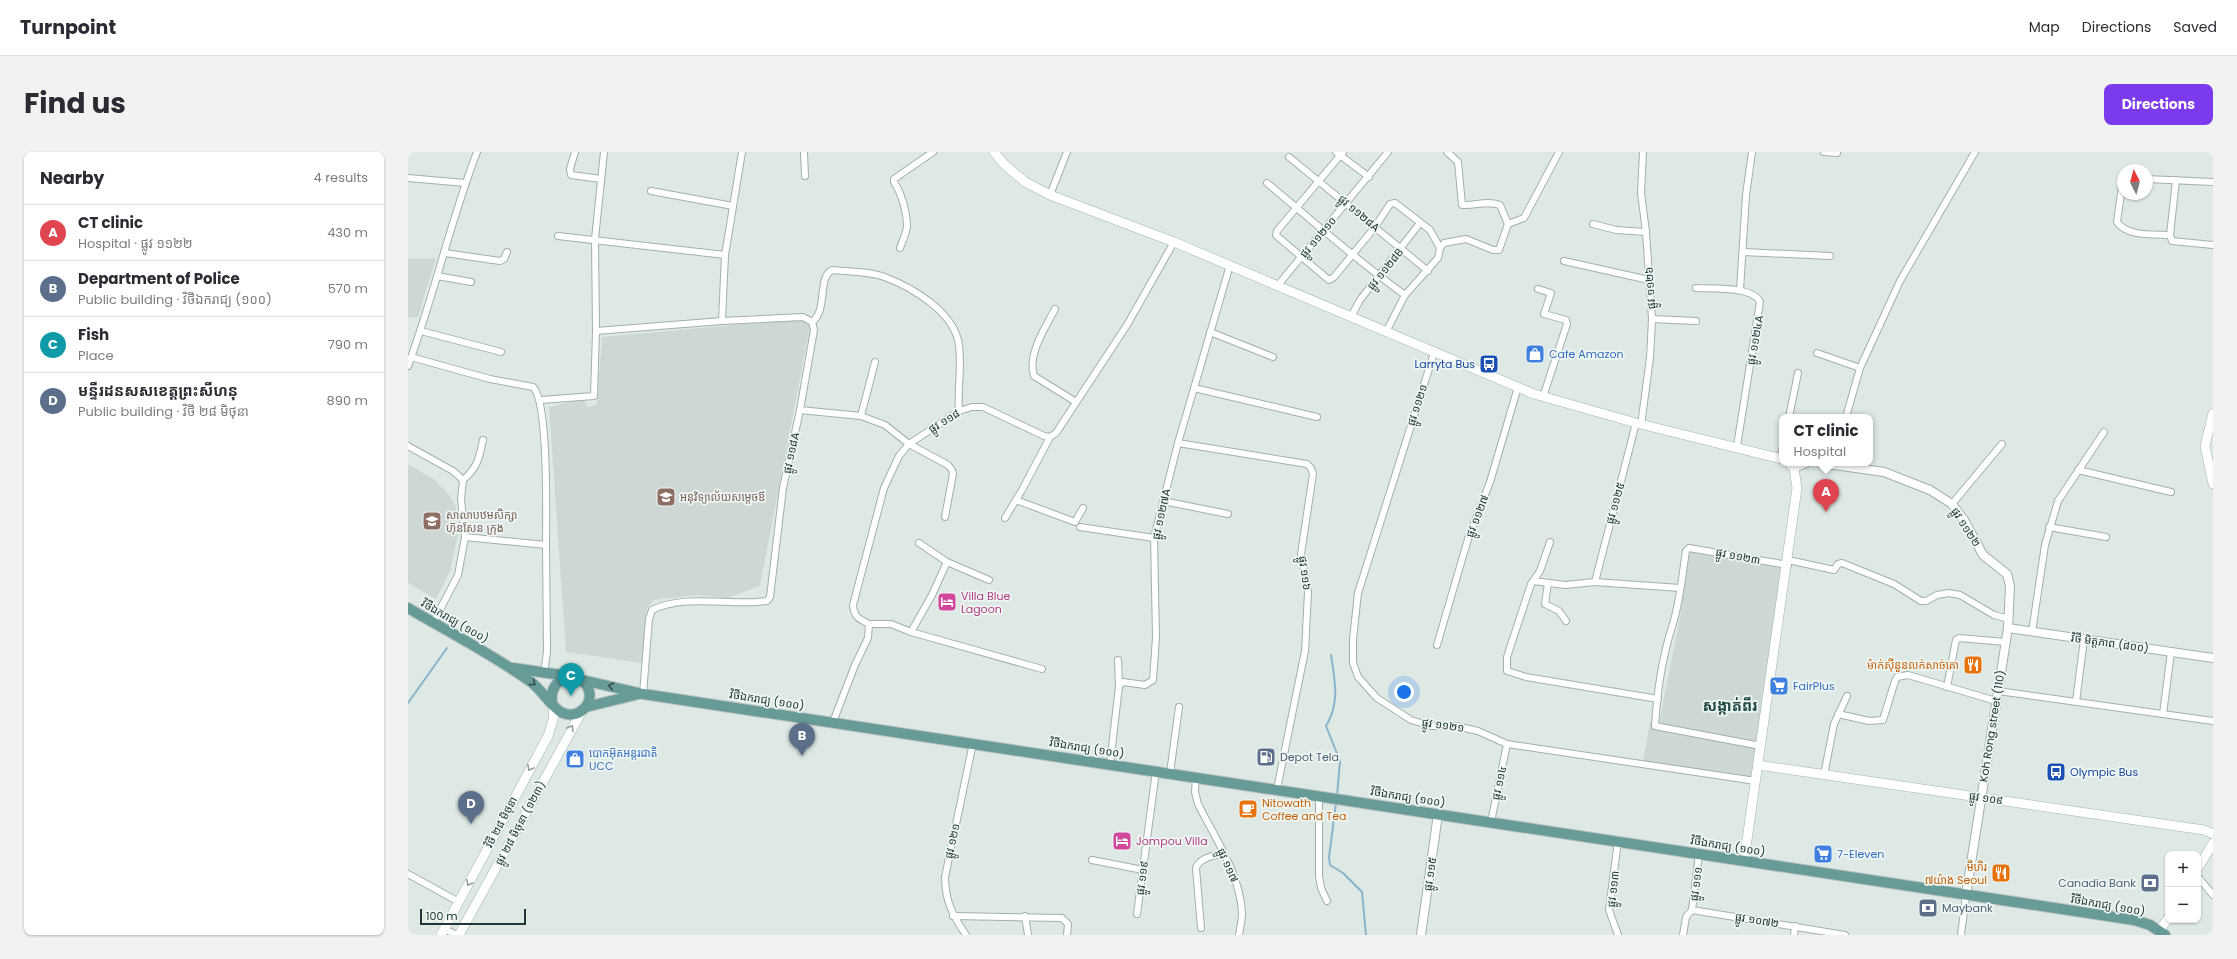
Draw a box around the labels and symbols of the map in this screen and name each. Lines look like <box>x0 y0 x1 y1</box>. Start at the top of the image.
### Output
north arrow <box>2117 164 2153 200</box>
street label: ផ្លូវ ១១២៨A <box>1333 191 1384 237</box>
street label: ផ្លូវ ១១២១០ <box>1296 213 1342 263</box>
street label: ផ្លូវ ១១២៨B <box>1363 245 1409 295</box>
street label: ផ្លូវ ១១២៦ <box>1641 266 1662 310</box>
street label: ផ្លូវ ១១២៤A <box>1743 313 1770 366</box>
shop icon: Cafe Amazon <box>1524 343 1546 365</box>
place label: Cafe Amazon <box>1549 346 1624 362</box>
bus stop icon: Larryta Bus <box>1478 353 1500 375</box>
place label: Larryta Bus <box>1415 356 1475 372</box>
street label: ផ្លូវ ១១២១ <box>1403 382 1433 428</box>
street label: ផ្លូវ ១១៨ <box>925 405 964 439</box>
street label: ផ្លូវ ១១៨A <box>779 430 806 476</box>
pin: A <box>1813 479 1839 512</box>
street label: ផ្លូវ ១១២៥ <box>1601 480 1631 526</box>
school or university icon: អនុវិទ្យាល័យសម្តេចឪ <box>655 486 677 508</box>
street label: ផ្លូវ ១១២៧A <box>1148 486 1177 541</box>
place label: អនុវិទ្យាល័យសម្តេចឪ <box>680 489 765 505</box>
street label: ផ្លូវ ១១២៧ <box>1462 492 1495 540</box>
street label: ផ្លូវ ១១២២ <box>1945 504 1985 551</box>
place label: សាលាបឋមសិក្សា ហ៊ុនសែន ក្រុង <box>446 507 517 536</box>
school or university icon: សាលាបឋមសិក្សា ហ៊ុនសែន ក្រុង <box>421 510 443 532</box>
street label: ផ្លូវ ១១២៣ <box>1714 544 1762 570</box>
street label: ផ្លូវ ១១៦ <box>1292 555 1315 591</box>
place label: Villa Blue Lagoon <box>961 588 1010 617</box>
hotel icon: Villa Blue Lagoon <box>936 591 958 613</box>
street label: វិថីឯករាជ្យ (១០០) <box>418 595 492 647</box>
street label: វិថី មិត្តភាព (៨០០) <box>2069 630 2150 656</box>
restaurant icon: ម៉ាក់សុីនួនលក់សាច់គោ <box>1962 654 1984 676</box>
place label: ម៉ាក់សុីនួនលក់សាច់គោ <box>1867 657 1959 673</box>
pin: C <box>558 663 584 696</box>
street label: Koh Rong street (110) <box>1975 669 2009 783</box>
supermarket icon: FairPlus <box>1768 675 1790 697</box>
one-way arrow <box>529 678 536 686</box>
place label: FairPlus <box>1793 678 1835 694</box>
one-way arrow <box>608 682 615 691</box>
your location <box>1394 682 1414 702</box>
street label: វិថីឯករាជ្យ (១០០) <box>728 686 806 714</box>
district label: សង្កាត់ពីរ <box>1702 695 1758 716</box>
street label: ផ្លូវ ១១២១ <box>1420 714 1465 738</box>
pin: B <box>789 723 815 756</box>
one-way arrow <box>567 725 574 733</box>
street label: វិថីឯករាជ្យ (១០០) <box>1048 734 1126 762</box>
place label: បោកអ៊ុតអន្តរជាតិ UCC <box>589 745 658 774</box>
fuel station icon: Depot Tela <box>1255 746 1277 768</box>
shop icon: បោកអ៊ុតអន្តរជាតិ UCC <box>564 748 586 770</box>
place label: Depot Tela <box>1280 749 1339 765</box>
bus stop icon: Olympic Bus <box>2045 761 2067 783</box>
one-way arrow <box>528 764 535 771</box>
street label: ផ្លូវ ១១៤ <box>1488 764 1513 802</box>
place label: Olympic Bus <box>2070 764 2138 780</box>
street label: ផ្លូវ ២៨ មិថុនា (១២៣) <box>491 778 551 869</box>
street label: វិថីឯករាជ្យ (១០០) <box>1369 783 1447 811</box>
street label: ផ្លូវ ១០៩ <box>1968 788 2004 811</box>
pin: D <box>458 791 484 824</box>
street label: វិថី ២៨ មិថុនា <box>481 794 521 851</box>
place label: Nitowath Coffee and Tea <box>1262 795 1346 824</box>
cafe icon: Nitowath Coffee and Tea <box>1237 798 1259 820</box>
street label: ផ្លូវ ១២១ <box>940 822 966 861</box>
hotel icon: Jompou Villa <box>1111 830 1133 852</box>
street label: វិថីឯករាជ្យ (១០០) <box>1689 832 1767 860</box>
place label: Jompou Villa <box>1136 833 1208 849</box>
supermarket icon: 7-Eleven <box>1812 843 1834 865</box>
street label: ផ្លូវ ១១៧ <box>1211 845 1243 886</box>
place label: 7-Eleven <box>1837 846 1884 862</box>
street label: ផ្លូវ ១១៥ <box>1420 856 1443 892</box>
place label: មីហិរ ៧យ៉ាង Seoul <box>1925 859 1987 888</box>
street label: ផ្លូវ ១១៩ <box>1132 860 1154 896</box>
restaurant icon: មីហិរ ៧យ៉ាង Seoul <box>1990 862 2012 884</box>
street label: ផ្លូវ ១១១ <box>1686 866 1708 902</box>
street label: ផ្លូវ ១១៣ <box>1603 870 1625 908</box>
bank icon: Canadia Bank <box>2139 872 2161 894</box>
place label: Canadia Bank <box>2058 875 2136 891</box>
one-way arrow <box>466 878 474 886</box>
street label: វិថីឯករាជ្យ (១០០) <box>2069 890 2147 919</box>
bank icon: Maybank <box>1917 897 1939 919</box>
place label: Maybank <box>1942 900 1993 916</box>
scale bar <box>420 907 526 926</box>
street label: ផ្លូវ ១០៧២ <box>1733 909 1780 934</box>

